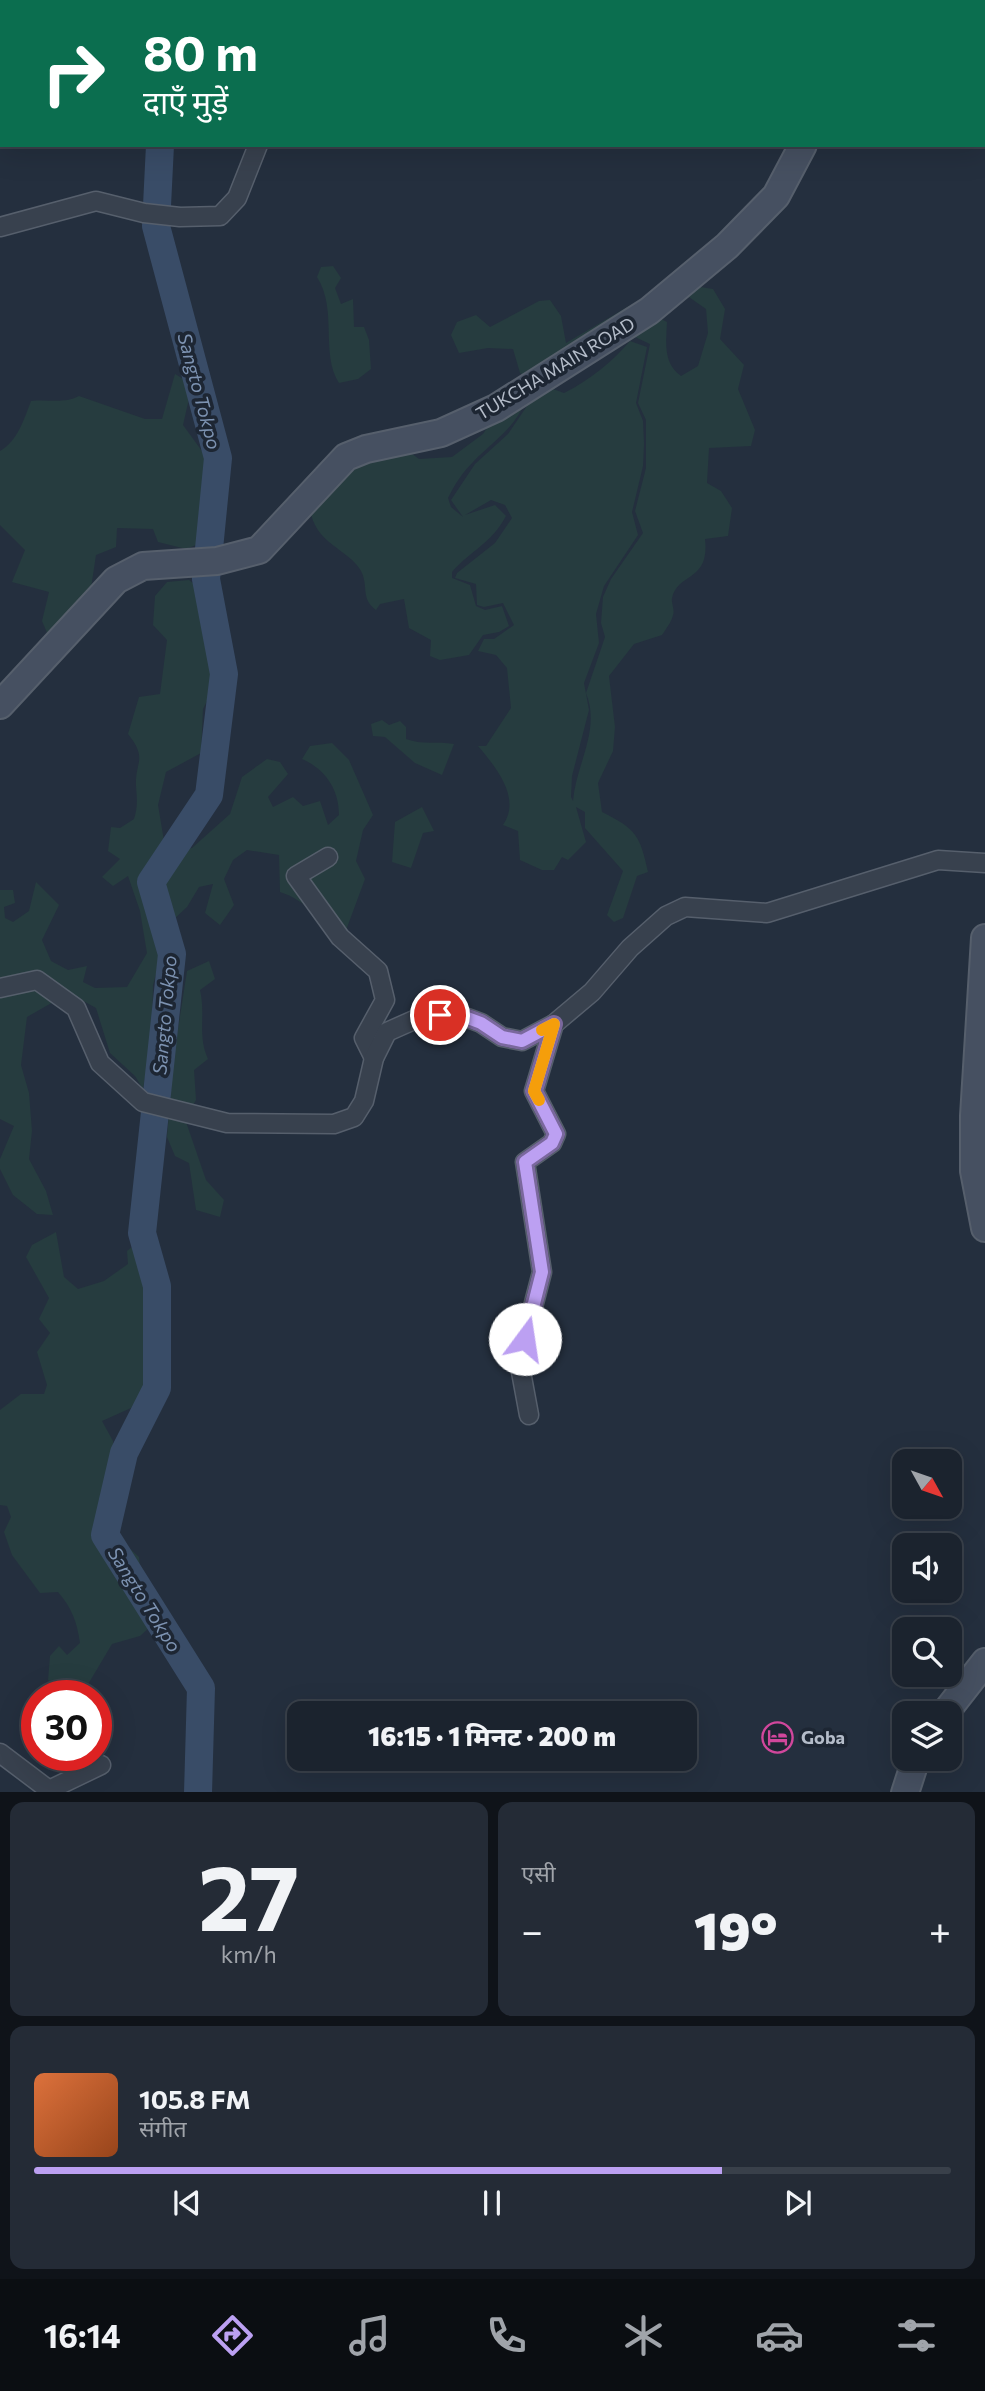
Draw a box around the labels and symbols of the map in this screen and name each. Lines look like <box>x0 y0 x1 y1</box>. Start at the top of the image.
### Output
street label: TUKCHA MAIN ROAD <box>472 312 638 424</box>
water label: Sangto Tokpo <box>173 330 227 452</box>
water label: Sangto Tokpo <box>147 954 181 1076</box>
pin <box>410 985 470 1045</box>
position arrow <box>488 1302 562 1376</box>
north arrow <box>892 1449 962 1519</box>
water label: Sangto Tokpo <box>103 1542 187 1656</box>
speed limit sign: 30 <box>21 1680 112 1771</box>
hotel icon: Goba <box>761 1720 795 1754</box>
place label: Goba <box>801 1726 845 1748</box>

